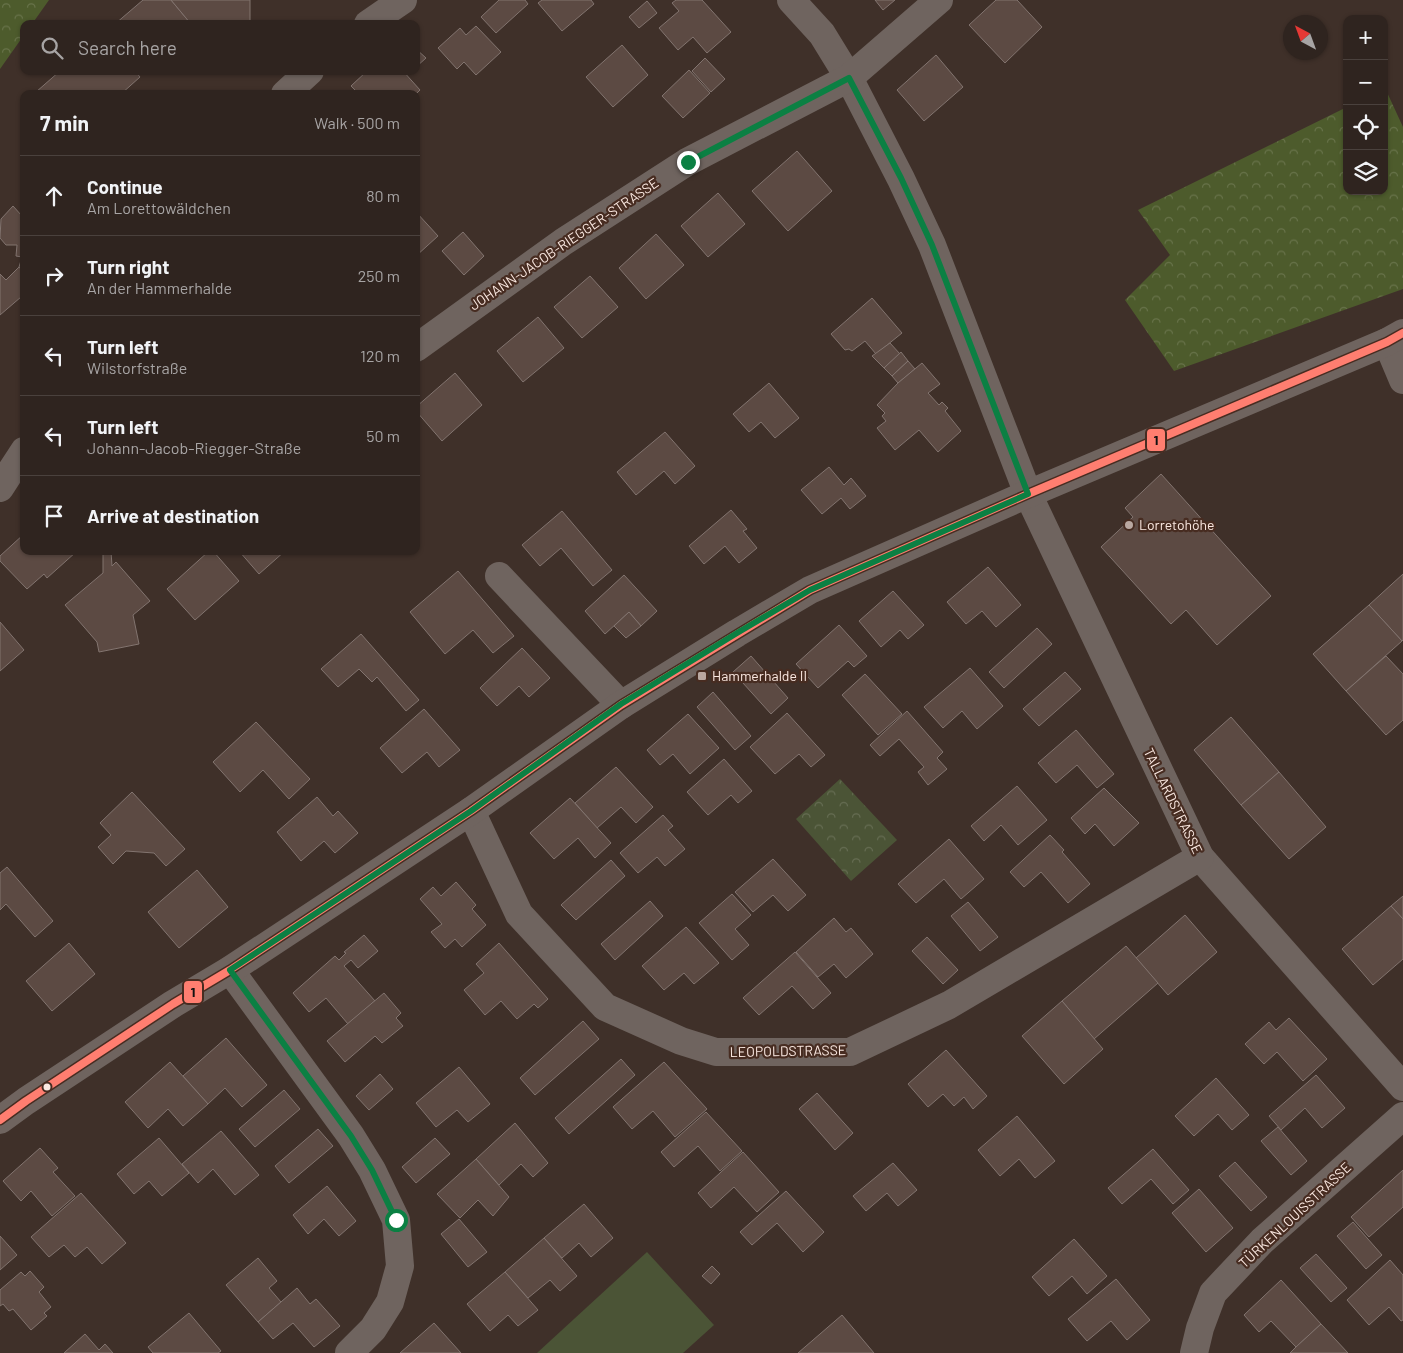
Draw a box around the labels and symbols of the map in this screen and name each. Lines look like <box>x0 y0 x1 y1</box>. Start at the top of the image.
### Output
north arrow <box>1283 15 1328 60</box>
route end <box>677 151 700 174</box>
street label: JOHANN-JACOB-RIEGGER-STRASSE <box>466 174 662 313</box>
line badge: 1 <box>1146 428 1166 452</box>
text: 1 <box>1154 431 1159 448</box>
place label: Lorretohöhe <box>1139 516 1214 533</box>
marker: Lorretohöhe <box>1123 519 1135 531</box>
place label: Hammerhalde II <box>712 667 807 684</box>
marker: Hammerhalde II <box>696 670 708 682</box>
street label: TALLARDSTRASSE <box>1140 745 1206 856</box>
line badge: 1 <box>183 980 203 1004</box>
text: 1 <box>191 983 196 1000</box>
street label: LEOPOLDSTRASSE <box>730 1041 846 1060</box>
unlabelled marker <box>42 1082 52 1092</box>
street label: TÜRKENLOUISSTRASSE <box>1235 1158 1354 1271</box>
route start <box>385 1209 408 1232</box>

